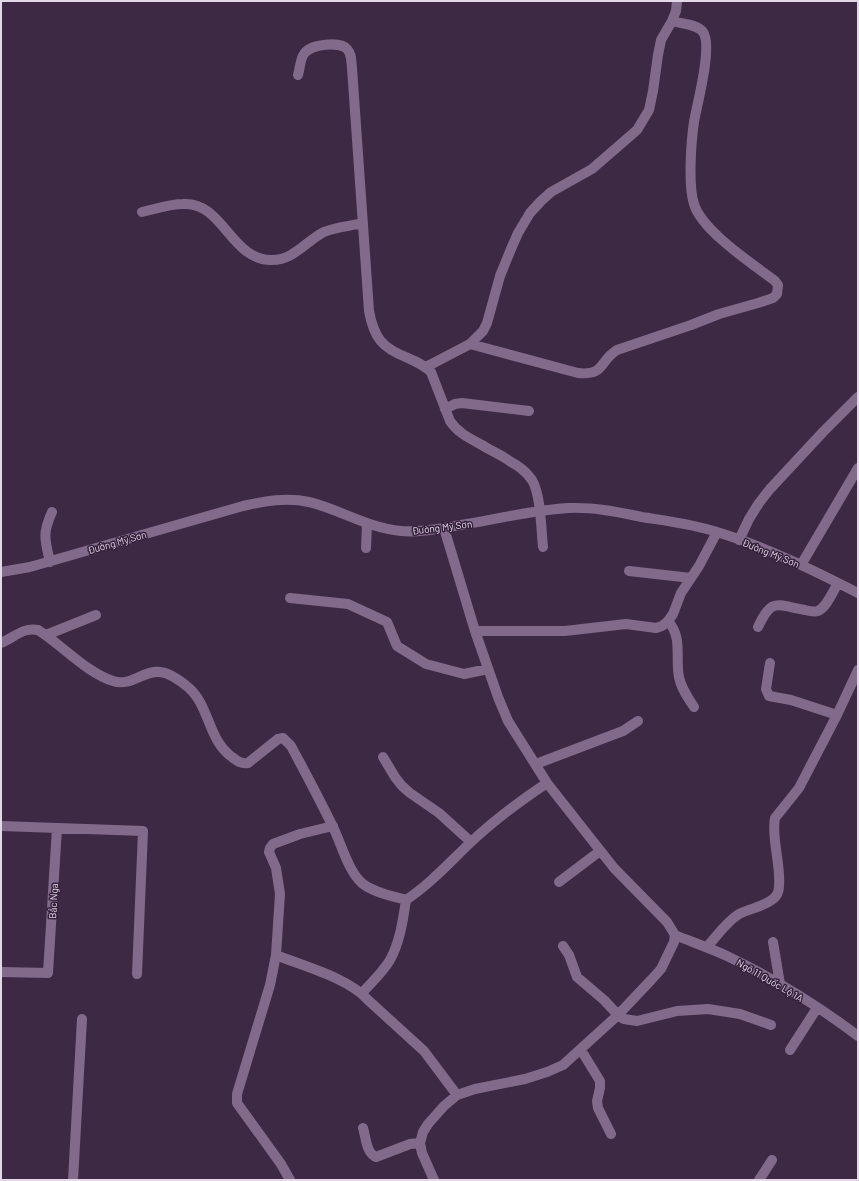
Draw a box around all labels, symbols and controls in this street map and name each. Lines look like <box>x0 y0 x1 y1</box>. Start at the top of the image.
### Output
street label: Đường Mỹ Sơn <box>411 517 473 537</box>
street label: Đường Mỹ Sơn <box>86 528 148 556</box>
street label: Đường Mỹ Sơn <box>741 536 801 570</box>
street label: Bắc Nga <box>46 883 60 919</box>
street label: Ngõ 11 Quốc Lộ 1A <box>735 956 805 1004</box>

